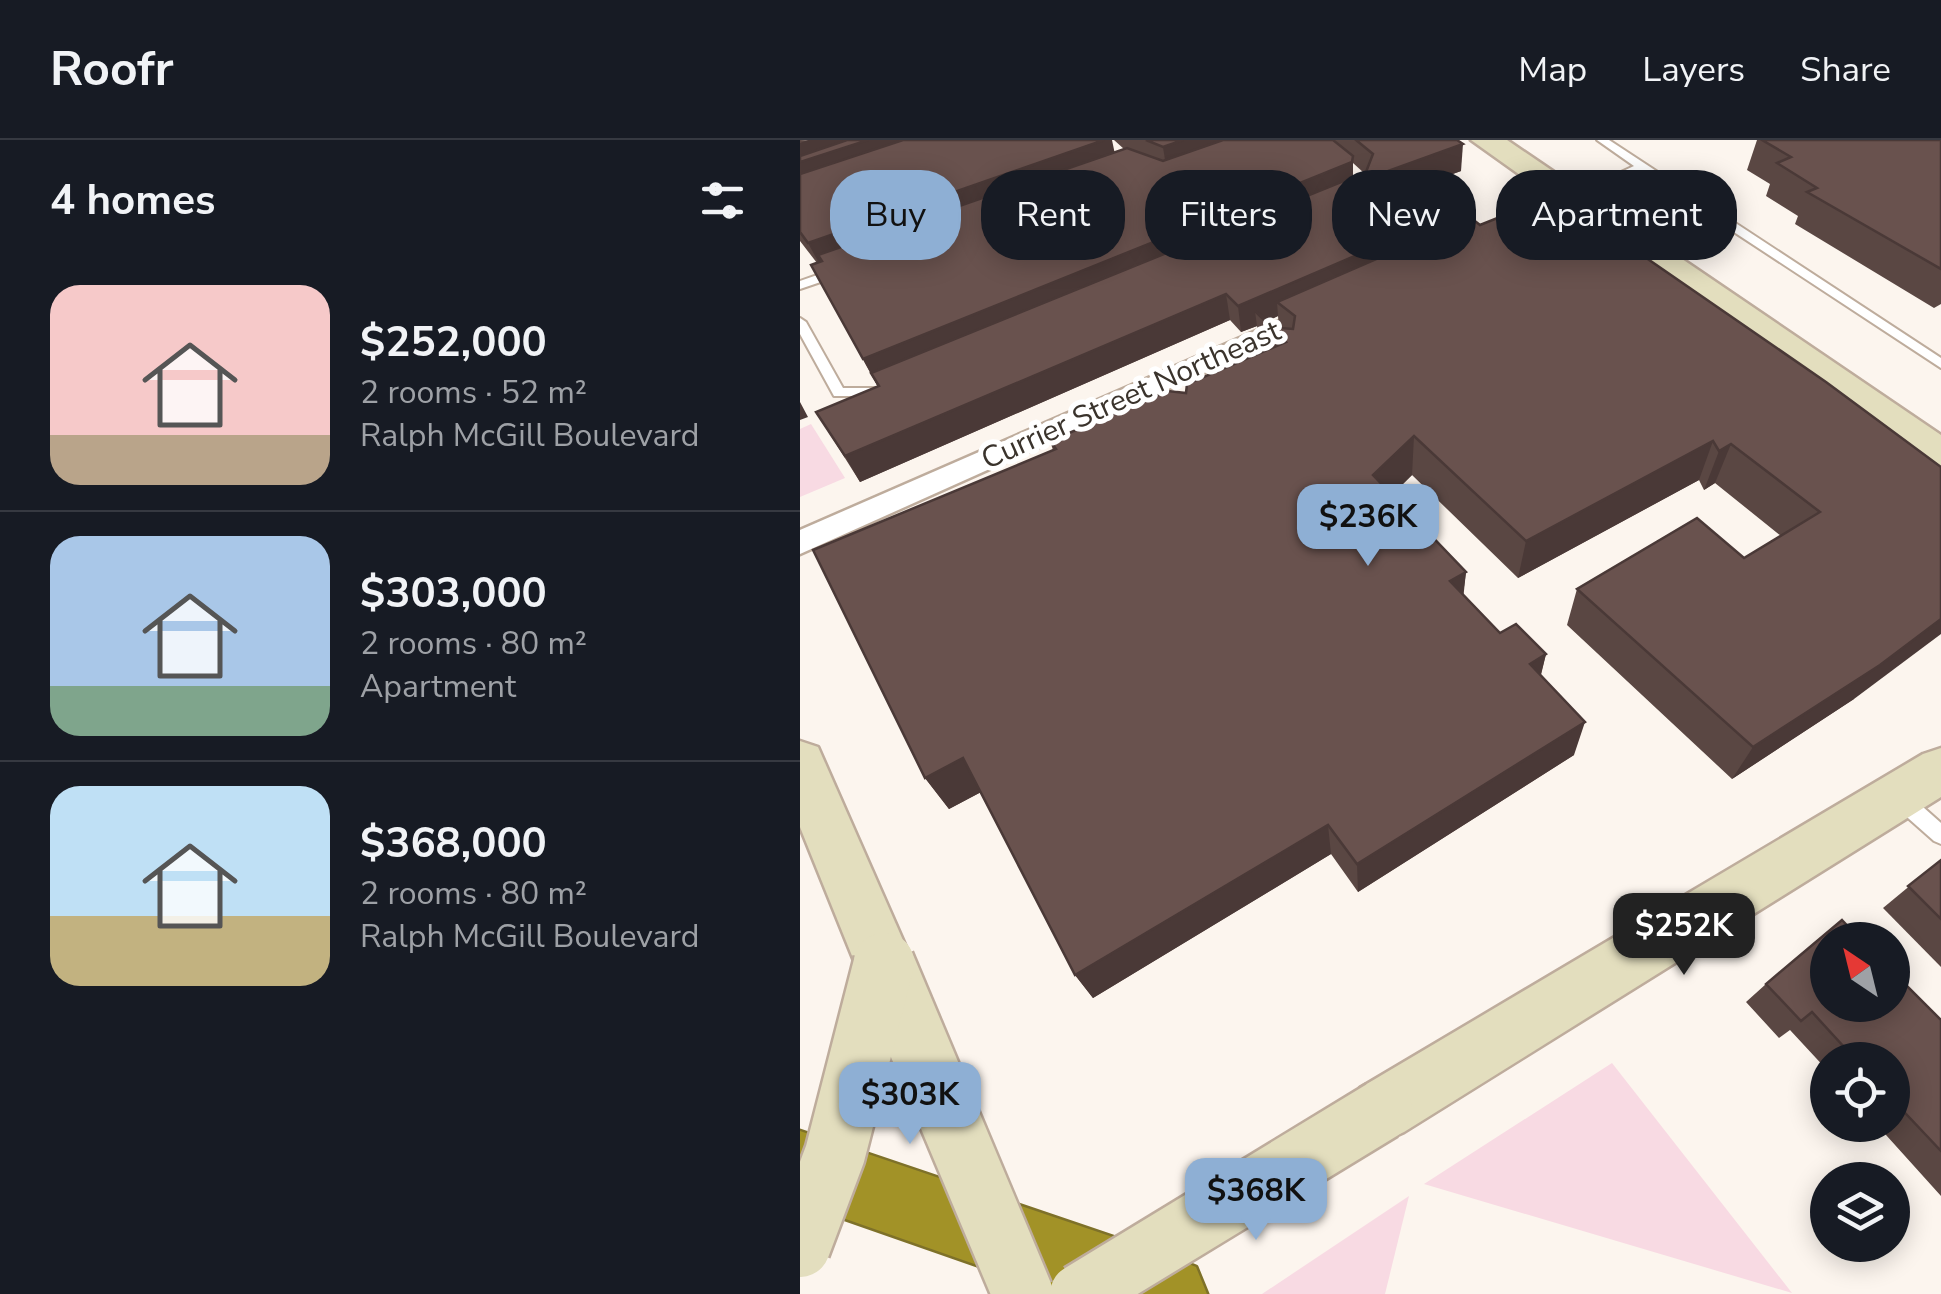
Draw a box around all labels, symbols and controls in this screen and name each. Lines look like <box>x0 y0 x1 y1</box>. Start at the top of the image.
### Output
text: Roofr <box>50 36 174 102</box>
text: Map <box>1518 46 1587 93</box>
text: Layers <box>1642 46 1745 93</box>
text: Share <box>1800 46 1891 93</box>
chip: Buy <box>830 170 961 260</box>
chip: Rent <box>981 170 1125 260</box>
chip: Filters <box>1145 170 1312 260</box>
chip: New <box>1332 170 1476 260</box>
chip: Apartment <box>1496 170 1737 260</box>
text: 4 homes <box>50 172 215 229</box>
icon: filters <box>695 173 750 228</box>
street label: Currier Street Northeast <box>975 310 1288 480</box>
text: $252,000 <box>360 314 547 371</box>
icon: home <box>130 325 250 445</box>
text: 2 rooms · 52 m² <box>360 371 587 414</box>
text: Ralph McGill Boulevard <box>360 414 699 457</box>
pin: $236K <box>1298 484 1438 569</box>
text: $236K <box>1319 495 1417 538</box>
text: $303,000 <box>360 565 547 622</box>
icon: home <box>130 576 250 696</box>
text: 2 rooms · 80 m² <box>360 622 587 665</box>
text: Apartment <box>360 665 516 708</box>
text: $368,000 <box>360 815 547 872</box>
icon: home <box>130 826 250 946</box>
text: 2 rooms · 80 m² <box>360 872 587 915</box>
pin: $252K <box>1614 893 1754 978</box>
text: $252K <box>1635 904 1733 947</box>
text: Ralph McGill Boulevard <box>360 915 699 958</box>
north arrow <box>1810 922 1910 1022</box>
map controls <box>1810 922 1910 1262</box>
button: locate <box>1810 1042 1910 1142</box>
pin: $303K <box>840 1062 980 1147</box>
text: $303K <box>861 1073 959 1116</box>
pin: $368K <box>1186 1158 1326 1243</box>
button: layers <box>1810 1162 1910 1262</box>
text: $368K <box>1207 1169 1305 1212</box>

